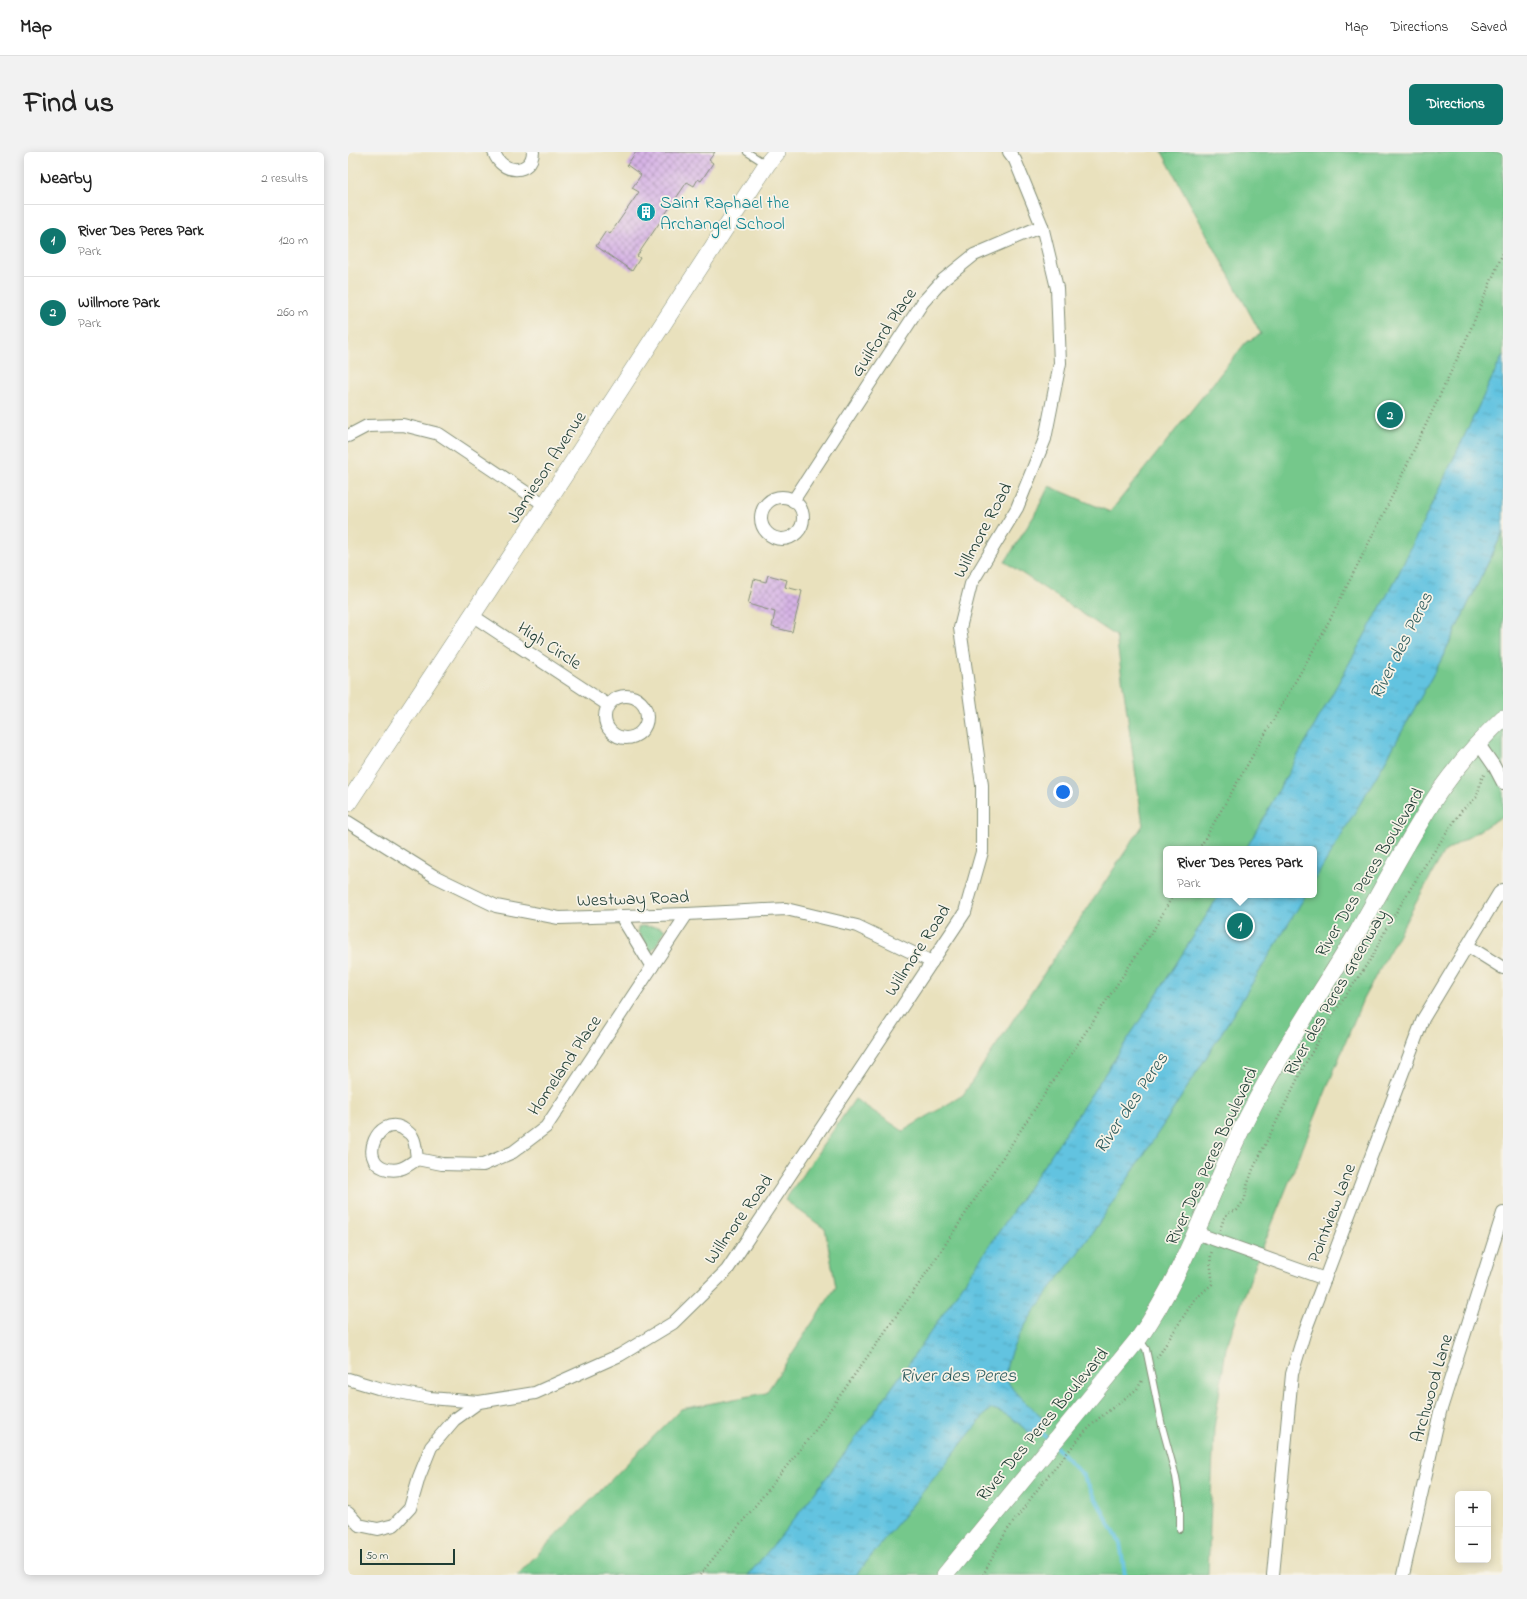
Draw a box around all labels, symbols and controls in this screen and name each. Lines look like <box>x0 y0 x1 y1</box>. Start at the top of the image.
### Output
text: Map <box>20 14 52 41</box>
text: Map <box>1345 17 1368 38</box>
text: Directions <box>1390 17 1448 38</box>
text: Saved <box>1470 17 1507 38</box>
text: Find us <box>24 84 114 125</box>
button: Directions <box>1409 84 1503 125</box>
text: Nearby <box>40 166 92 191</box>
text: 2 results <box>261 169 308 188</box>
place label: Saint Raphael the Archangel School <box>660 191 790 239</box>
building icon: Saint Raphael the Archangel School <box>635 201 657 223</box>
text: River Des Peres Park <box>78 220 204 242</box>
text: 1 <box>51 231 55 250</box>
text: 120 m <box>278 231 308 250</box>
text: Park <box>78 242 102 261</box>
street label: Guilford Place <box>845 282 925 383</box>
text: Willmore Park <box>78 292 160 314</box>
text: 2 <box>50 303 56 322</box>
text: 260 m <box>277 303 308 322</box>
text: Park <box>78 314 102 333</box>
pin: 2 <box>1377 400 1403 430</box>
street label: Jamieson Avenue <box>502 406 594 529</box>
street label: Willmore Road <box>948 479 1020 583</box>
water label: River des Peres <box>1364 588 1441 704</box>
street label: High Circle <box>511 616 587 679</box>
your location <box>1053 782 1073 802</box>
street label: River Des Peres Boulevard <box>1310 783 1432 963</box>
popup <box>1163 846 1317 898</box>
text: River Des Peres Park <box>1177 852 1303 874</box>
text: Park <box>1177 874 1201 893</box>
street label: Westway Road <box>576 885 690 915</box>
street label: Willmore Road <box>879 900 958 1002</box>
street label: River des Peres Greenway <box>1278 905 1395 1081</box>
pin: 1 <box>1227 911 1253 941</box>
street label: Homeland Place <box>522 1010 609 1122</box>
water label: River des Peres <box>1088 1047 1176 1159</box>
street label: River Des Peres Boulevard <box>1160 1064 1266 1250</box>
street label: Pointview Lane <box>1302 1159 1364 1267</box>
street label: Willmore Road <box>699 1170 780 1271</box>
street label: Archwood Lane <box>1405 1330 1461 1446</box>
street label: River Des Peres Boulevard <box>971 1343 1116 1508</box>
water label: River des Peres <box>899 1363 1017 1390</box>
map controls <box>1455 1491 1491 1563</box>
button: + <box>1455 1491 1491 1527</box>
button: − <box>1455 1527 1491 1563</box>
scale bar <box>360 1547 455 1566</box>
text: 50 m <box>366 1548 388 1564</box>

